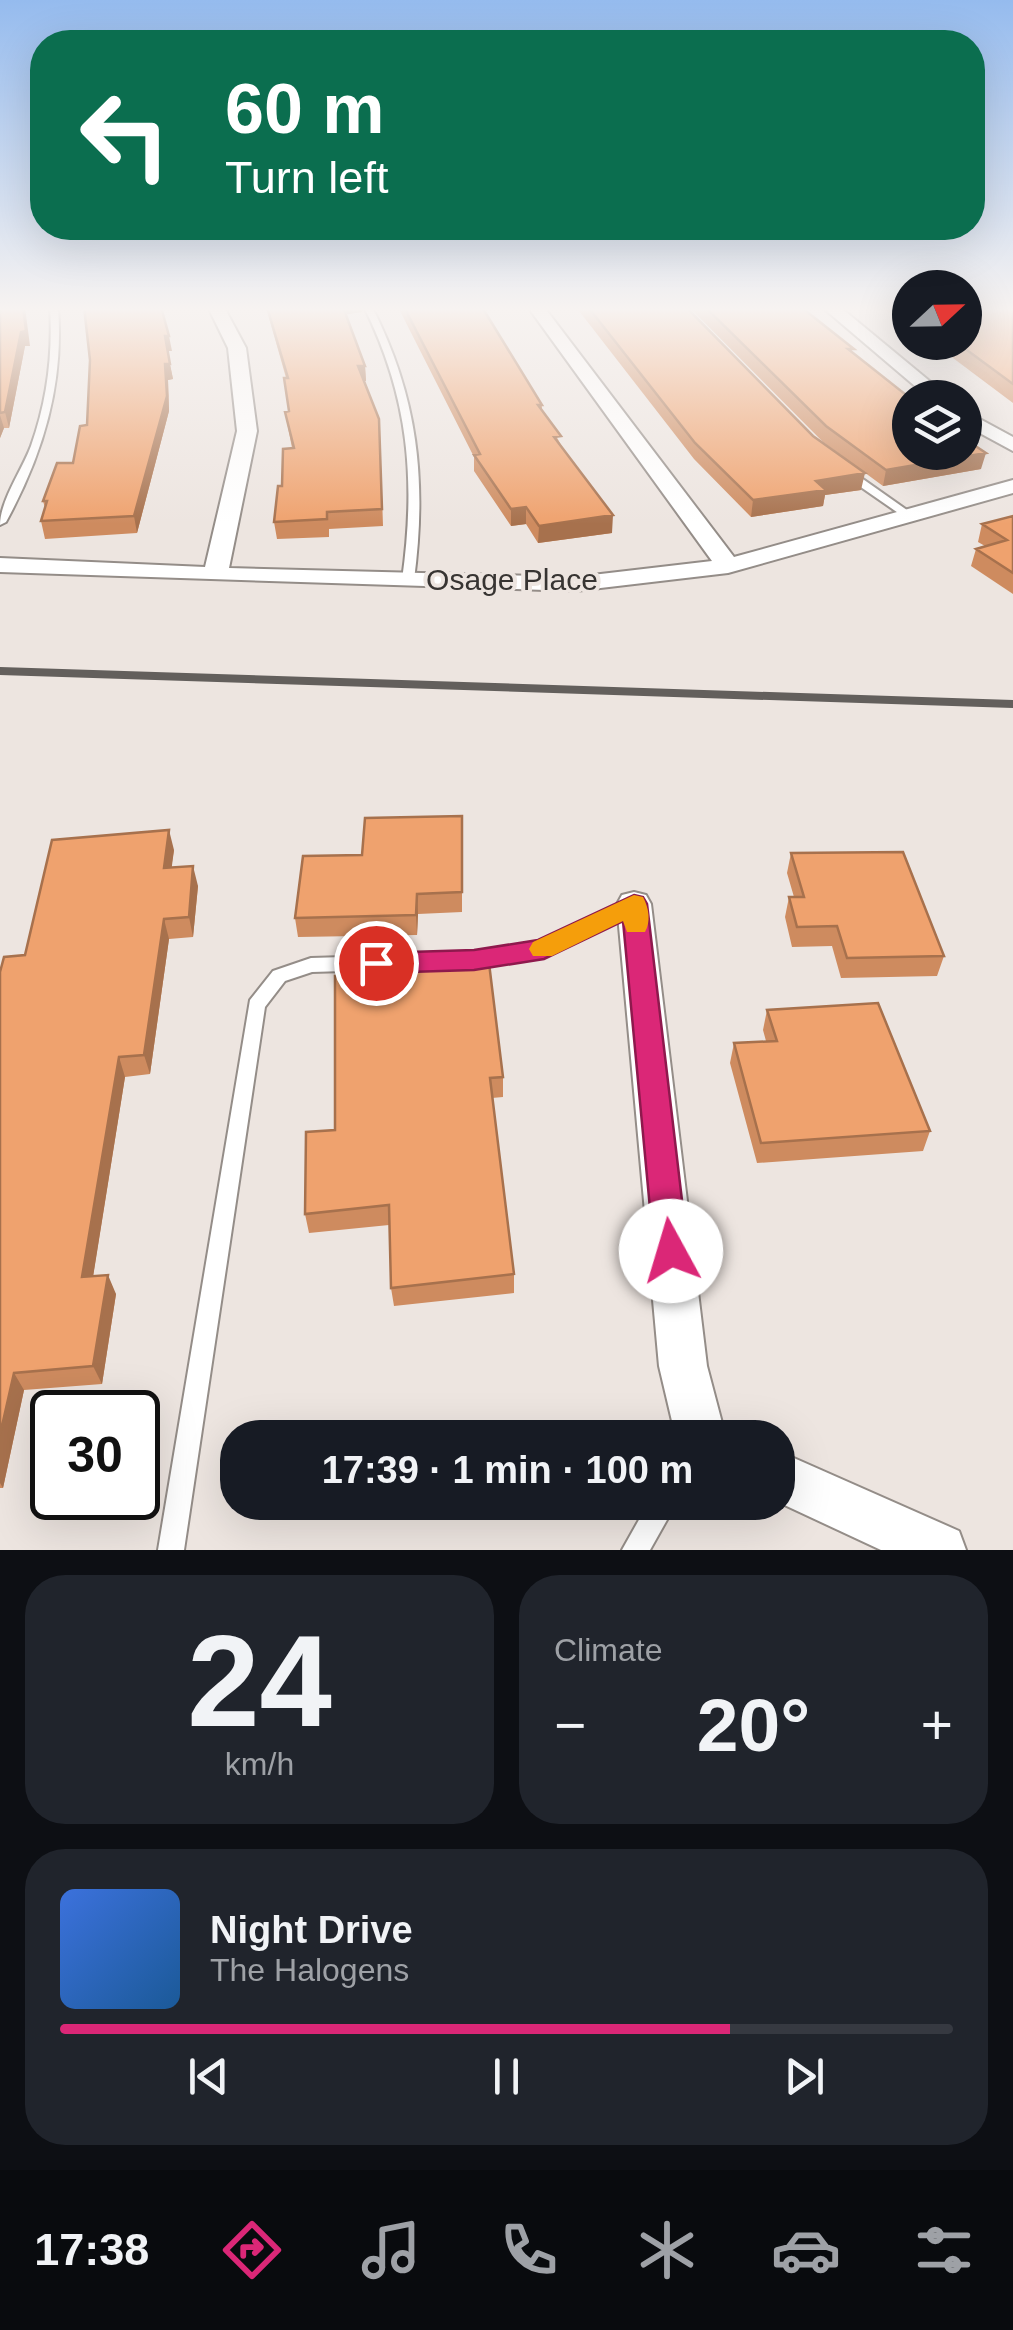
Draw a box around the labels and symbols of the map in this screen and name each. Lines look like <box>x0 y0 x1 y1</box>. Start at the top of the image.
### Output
north arrow <box>892 270 982 360</box>
street label: Osage Place <box>426 563 598 596</box>
pin <box>334 921 419 1006</box>
position arrow <box>619 1199 723 1303</box>
speed limit sign: 30 <box>30 1390 160 1520</box>

